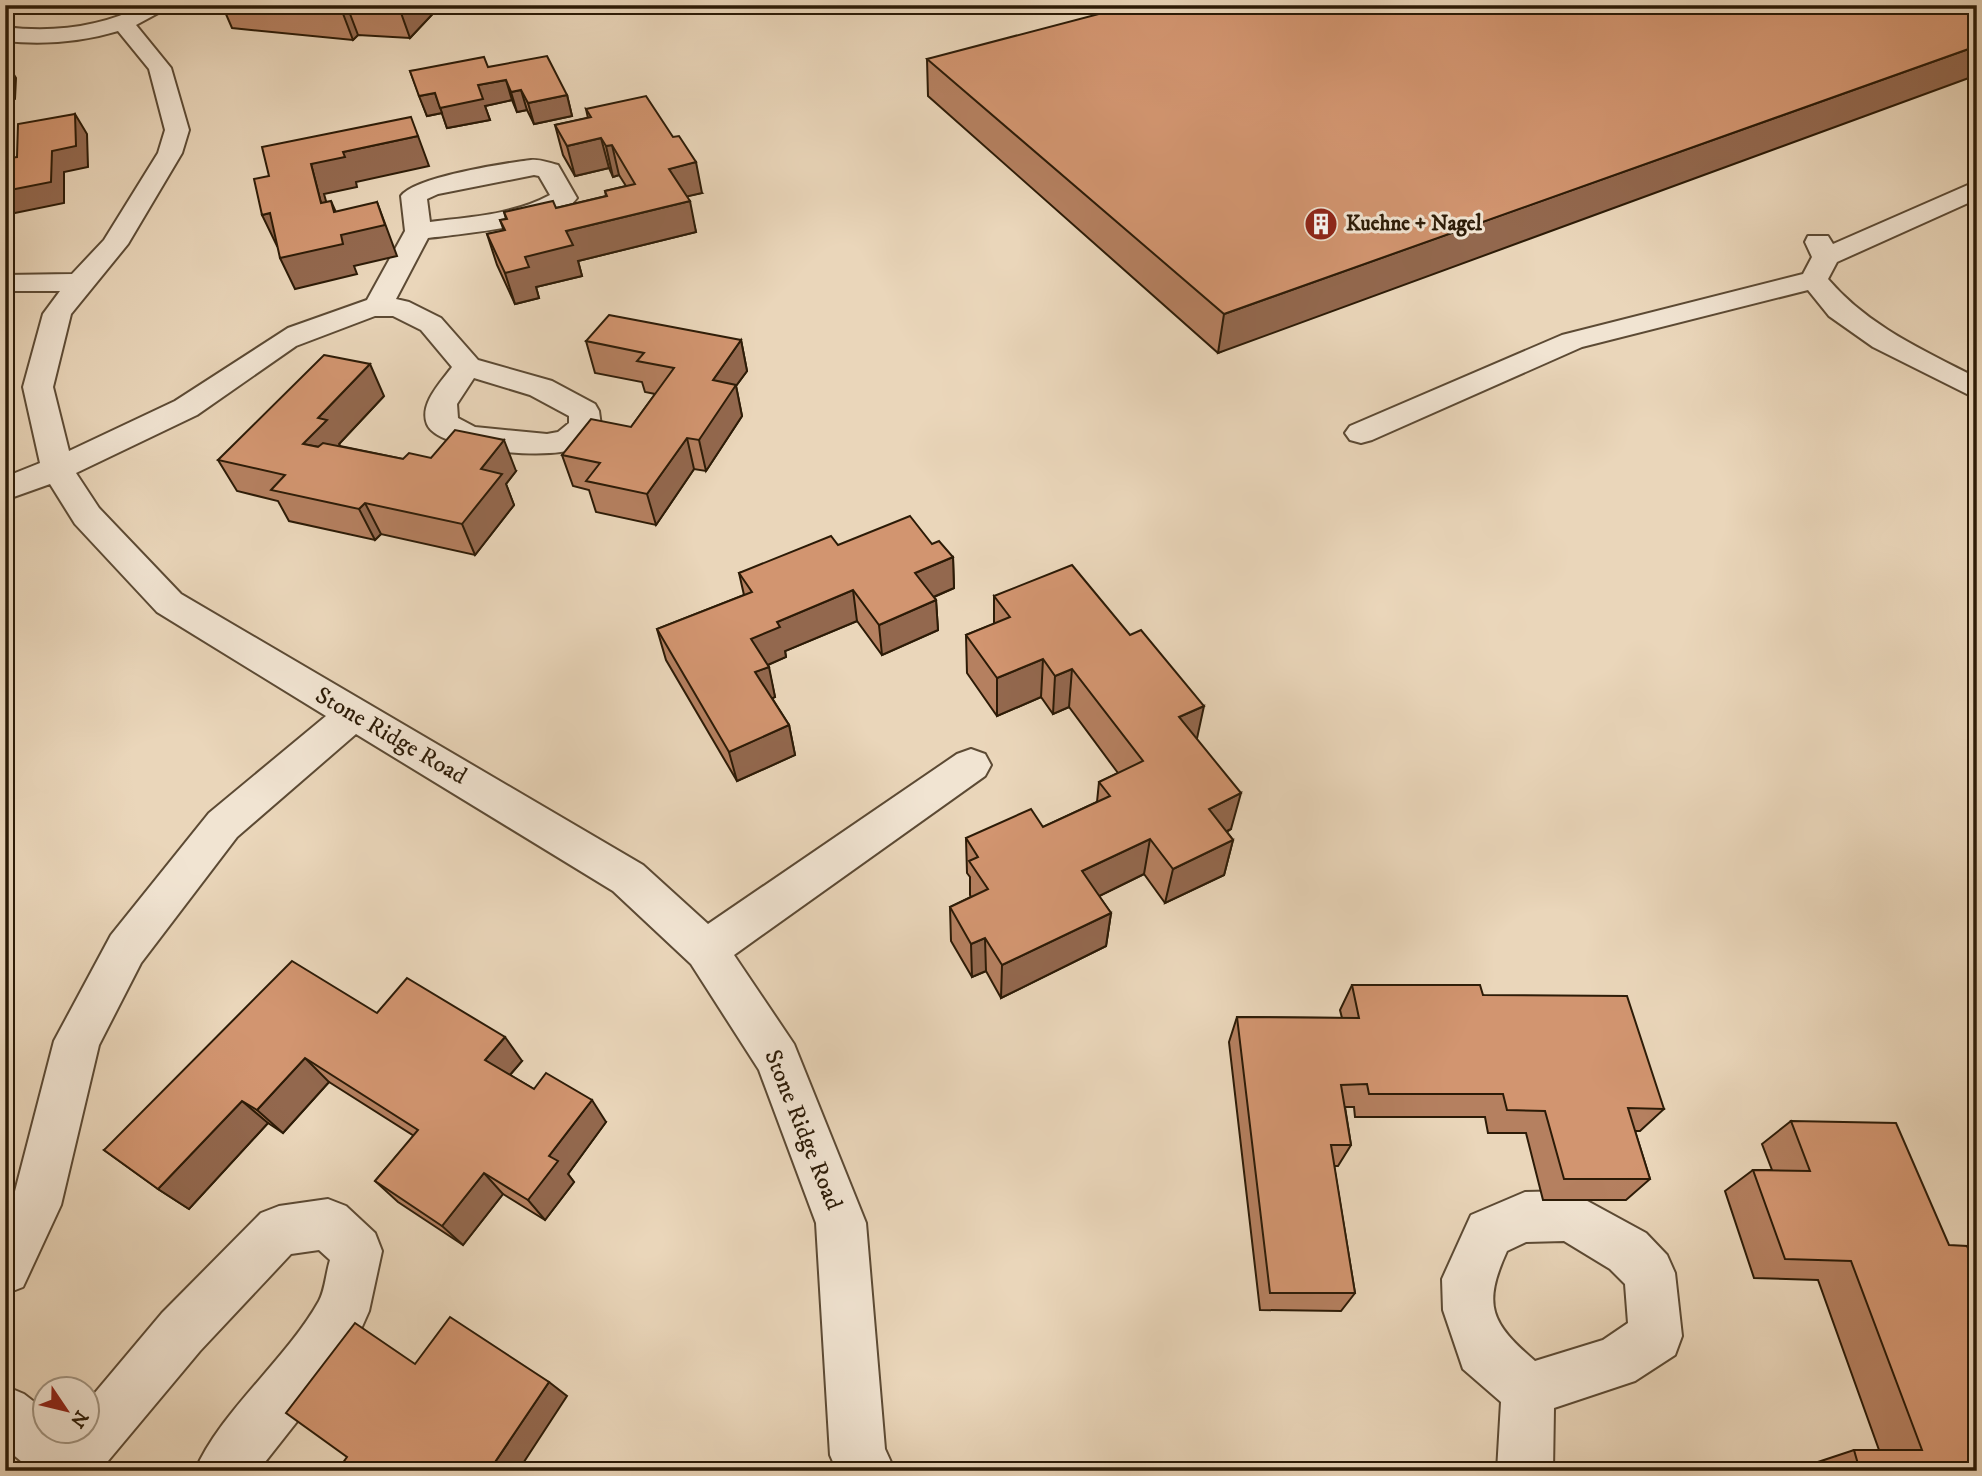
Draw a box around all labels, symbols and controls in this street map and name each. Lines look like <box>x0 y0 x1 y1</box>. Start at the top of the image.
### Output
building icon: Kuehne + Nagel <box>1302 205 1340 243</box>
place label: Kuehne + Nagel <box>1346 211 1483 237</box>
street label: Stone Ridge Road <box>310 680 472 792</box>
street label: Stone Ridge Road <box>757 1046 849 1214</box>
north arrow <box>32 1374 102 1444</box>
text: N <box>65 1406 93 1432</box>

